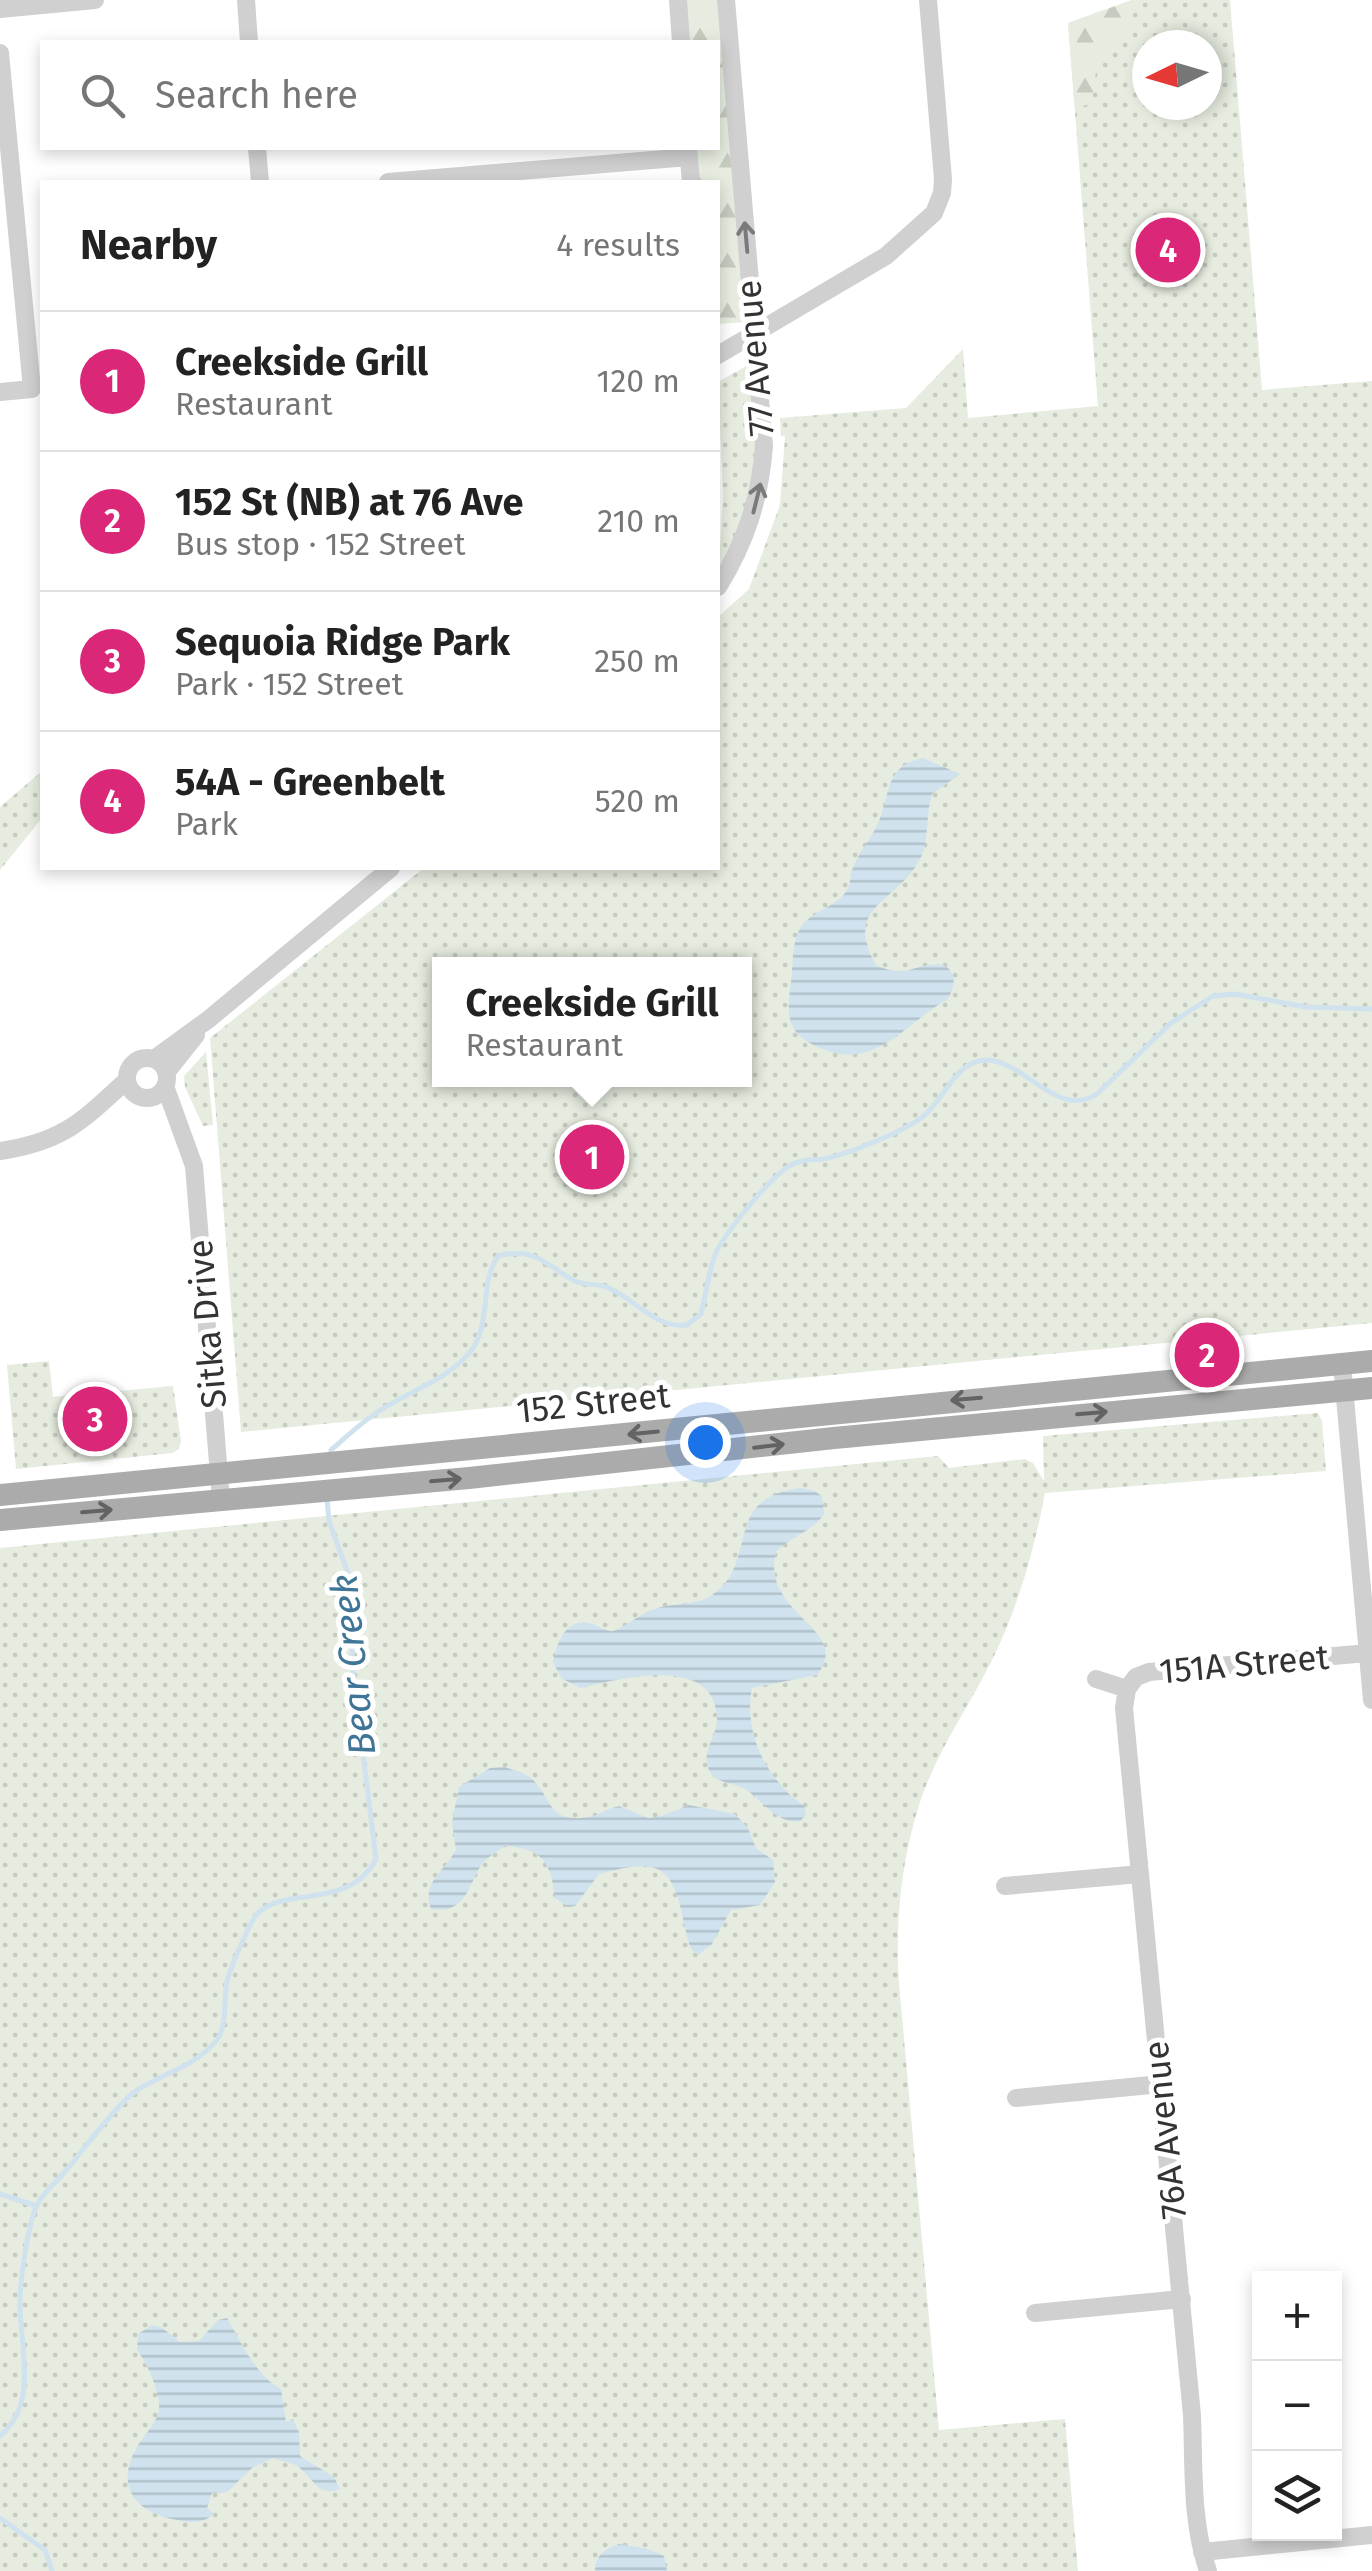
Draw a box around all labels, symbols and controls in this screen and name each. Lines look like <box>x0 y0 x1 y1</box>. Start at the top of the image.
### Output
north arrow <box>1132 30 1222 120</box>
search box <box>40 40 720 150</box>
icon: search <box>75 68 130 123</box>
text: Search here <box>155 72 358 118</box>
pin: 4 <box>1136 212 1200 288</box>
text: Nearby <box>80 220 217 270</box>
one-way arrow <box>736 221 755 253</box>
text: 4 results <box>556 226 680 264</box>
street label: 77 Avenue <box>727 278 783 438</box>
text: Creekside Grill <box>175 339 428 385</box>
text: 1 <box>105 362 120 400</box>
text: 120 m <box>597 362 680 400</box>
text: Restaurant <box>175 385 333 423</box>
text: 152 St (NB) at 76 Ave <box>175 479 524 525</box>
one-way arrow <box>748 483 767 514</box>
text: 2 <box>104 502 121 540</box>
text: 210 m <box>597 502 680 540</box>
text: Bus stop · 152 Street <box>175 525 466 563</box>
text: Sequoia Ridge Park <box>175 619 510 665</box>
text: 3 <box>104 642 121 680</box>
text: 250 m <box>594 642 680 680</box>
text: Park · 152 Street <box>175 665 403 703</box>
text: 54A - Greenbelt <box>175 759 445 805</box>
text: 4 <box>103 782 122 820</box>
text: 520 m <box>595 782 680 820</box>
text: Park <box>175 805 238 843</box>
popup <box>432 957 752 1087</box>
text: Creekside Grill <box>465 980 719 1026</box>
text: Restaurant <box>465 1026 623 1064</box>
pin: 1 <box>560 1120 624 1194</box>
street label: Sitka Drive <box>179 1238 235 1410</box>
pin: 2 <box>1174 1318 1240 1392</box>
street label: 152 Street <box>514 1374 672 1432</box>
pin: 3 <box>62 1382 128 1456</box>
one-way arrow <box>951 1390 983 1409</box>
one-way arrow <box>1076 1404 1108 1423</box>
your location <box>680 1417 731 1468</box>
one-way arrow <box>627 1424 659 1443</box>
one-way arrow <box>752 1436 784 1454</box>
one-way arrow <box>429 1470 461 1489</box>
one-way arrow <box>80 1501 113 1520</box>
water label: Bear Creek <box>321 1572 385 1758</box>
street label: 151A Street <box>1157 1636 1331 1692</box>
street label: 76A Avenue <box>1135 2039 1195 2221</box>
map controls <box>1252 2271 1342 2541</box>
button: + <box>1252 2271 1342 2361</box>
button: − <box>1252 2361 1342 2451</box>
button: layers <box>1252 2451 1342 2541</box>

